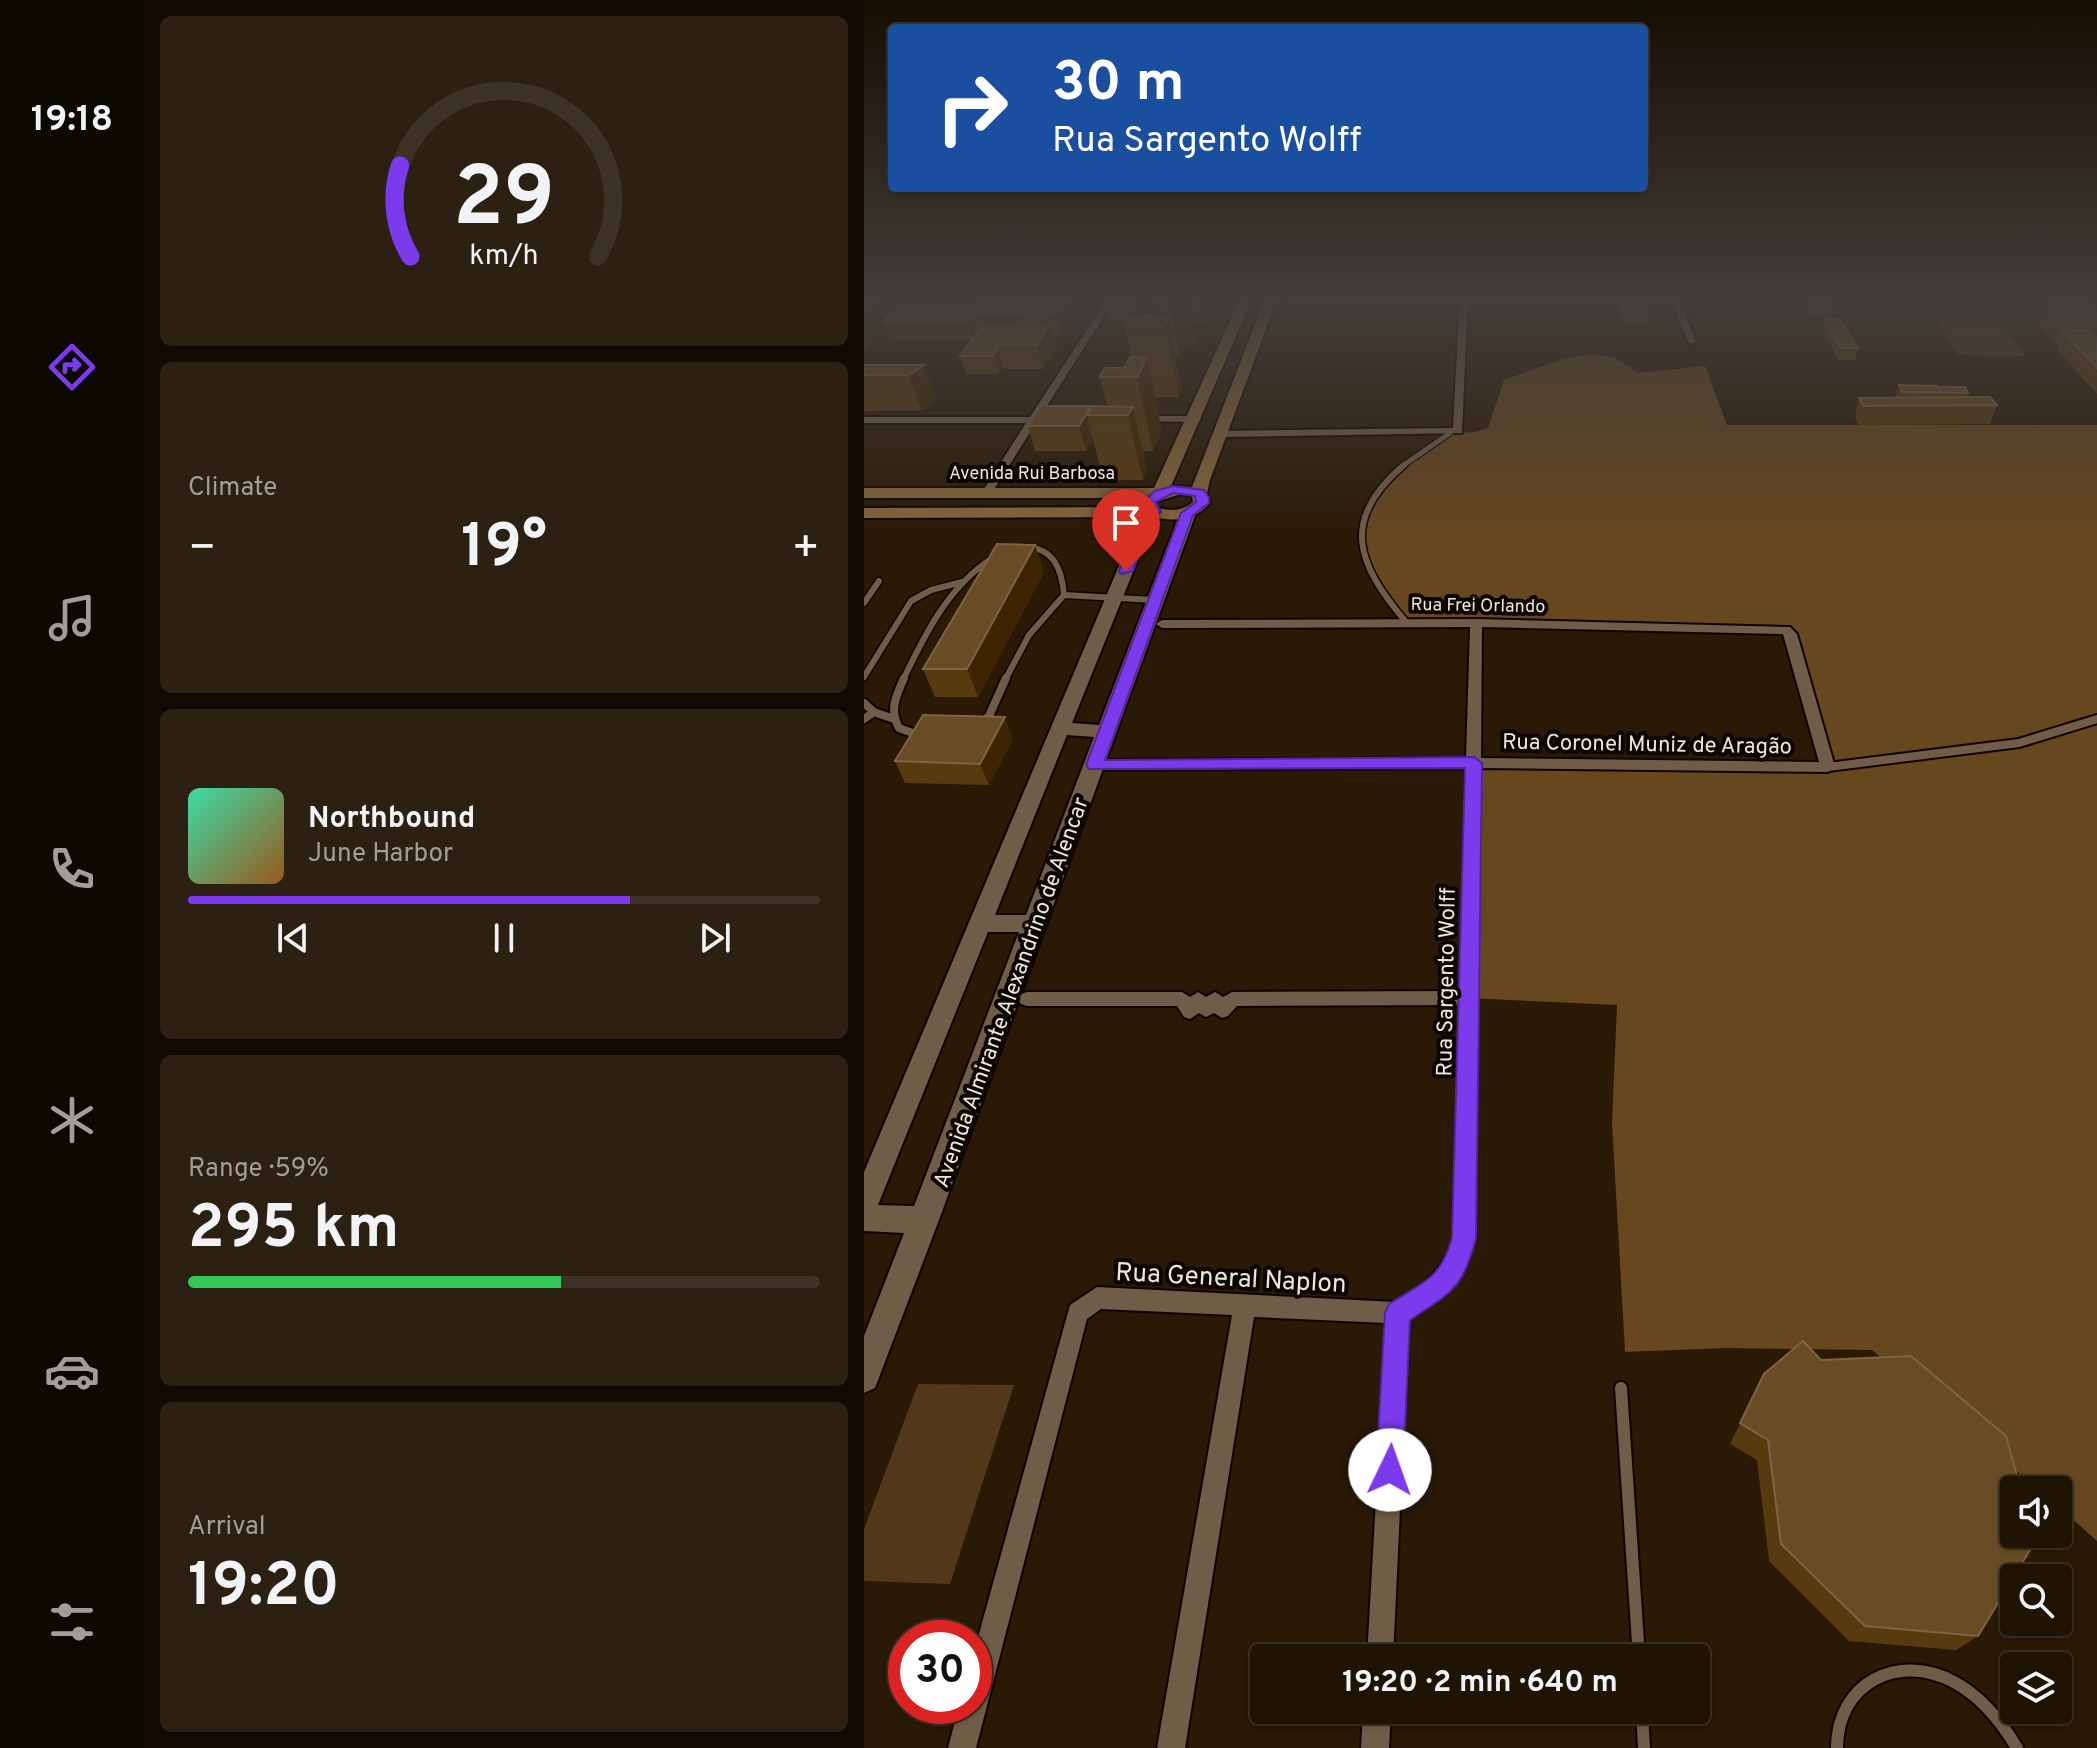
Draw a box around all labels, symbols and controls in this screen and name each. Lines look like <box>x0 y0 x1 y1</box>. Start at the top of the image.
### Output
text: 30 m <box>1052 50 1185 120</box>
icon: right <box>920 56 1024 160</box>
text: 19:18 <box>31 98 113 144</box>
text: Rua Sargento Wolff <box>1052 119 1361 165</box>
text: 29 <box>453 150 555 255</box>
text: km/h <box>469 239 539 275</box>
icon: directions <box>44 339 100 395</box>
street label: Avenida Rui Barbosa <box>949 463 1115 486</box>
text: Climate <box>188 472 277 505</box>
pin <box>1092 489 1160 571</box>
icon: arrive <box>1104 501 1148 545</box>
text: 19° <box>461 512 547 588</box>
text: − <box>188 522 216 578</box>
text: + <box>792 522 820 578</box>
icon: music <box>44 590 100 646</box>
street label: Rua Frei Orlando <box>1410 594 1545 619</box>
street label: Rua Coronel Muniz de Aragão <box>1502 729 1792 762</box>
street label: Avenida Almirante Alexandrino de Alencar <box>929 794 1096 1192</box>
text: Northbound <box>308 801 475 838</box>
text: June Harbor <box>308 838 453 871</box>
icon: phone <box>44 841 100 897</box>
street label: Rua Sargento Wolff <box>1432 887 1463 1077</box>
icon: previous <box>271 916 315 960</box>
icon: pause <box>482 916 526 960</box>
icon: next <box>693 916 737 960</box>
icon: climate <box>44 1092 100 1148</box>
text: Range · 59% <box>188 1153 329 1186</box>
text: 295 km <box>188 1193 399 1269</box>
street label: Rua General Naplon <box>1115 1257 1347 1302</box>
icon: car <box>44 1343 100 1399</box>
position arrow <box>1348 1428 1432 1512</box>
map controls <box>2000 1476 2072 1724</box>
button: sound <box>2000 1476 2072 1548</box>
text: Arrival <box>188 1511 266 1544</box>
text: 19:20 <box>188 1551 340 1627</box>
button: search <box>2000 1564 2072 1636</box>
icon: filters <box>44 1594 100 1650</box>
speed limit sign: 30 <box>888 1620 992 1724</box>
button: layers <box>2000 1652 2072 1724</box>
text: 19:20 · 2 min · 640 m <box>1342 1665 1618 1702</box>

